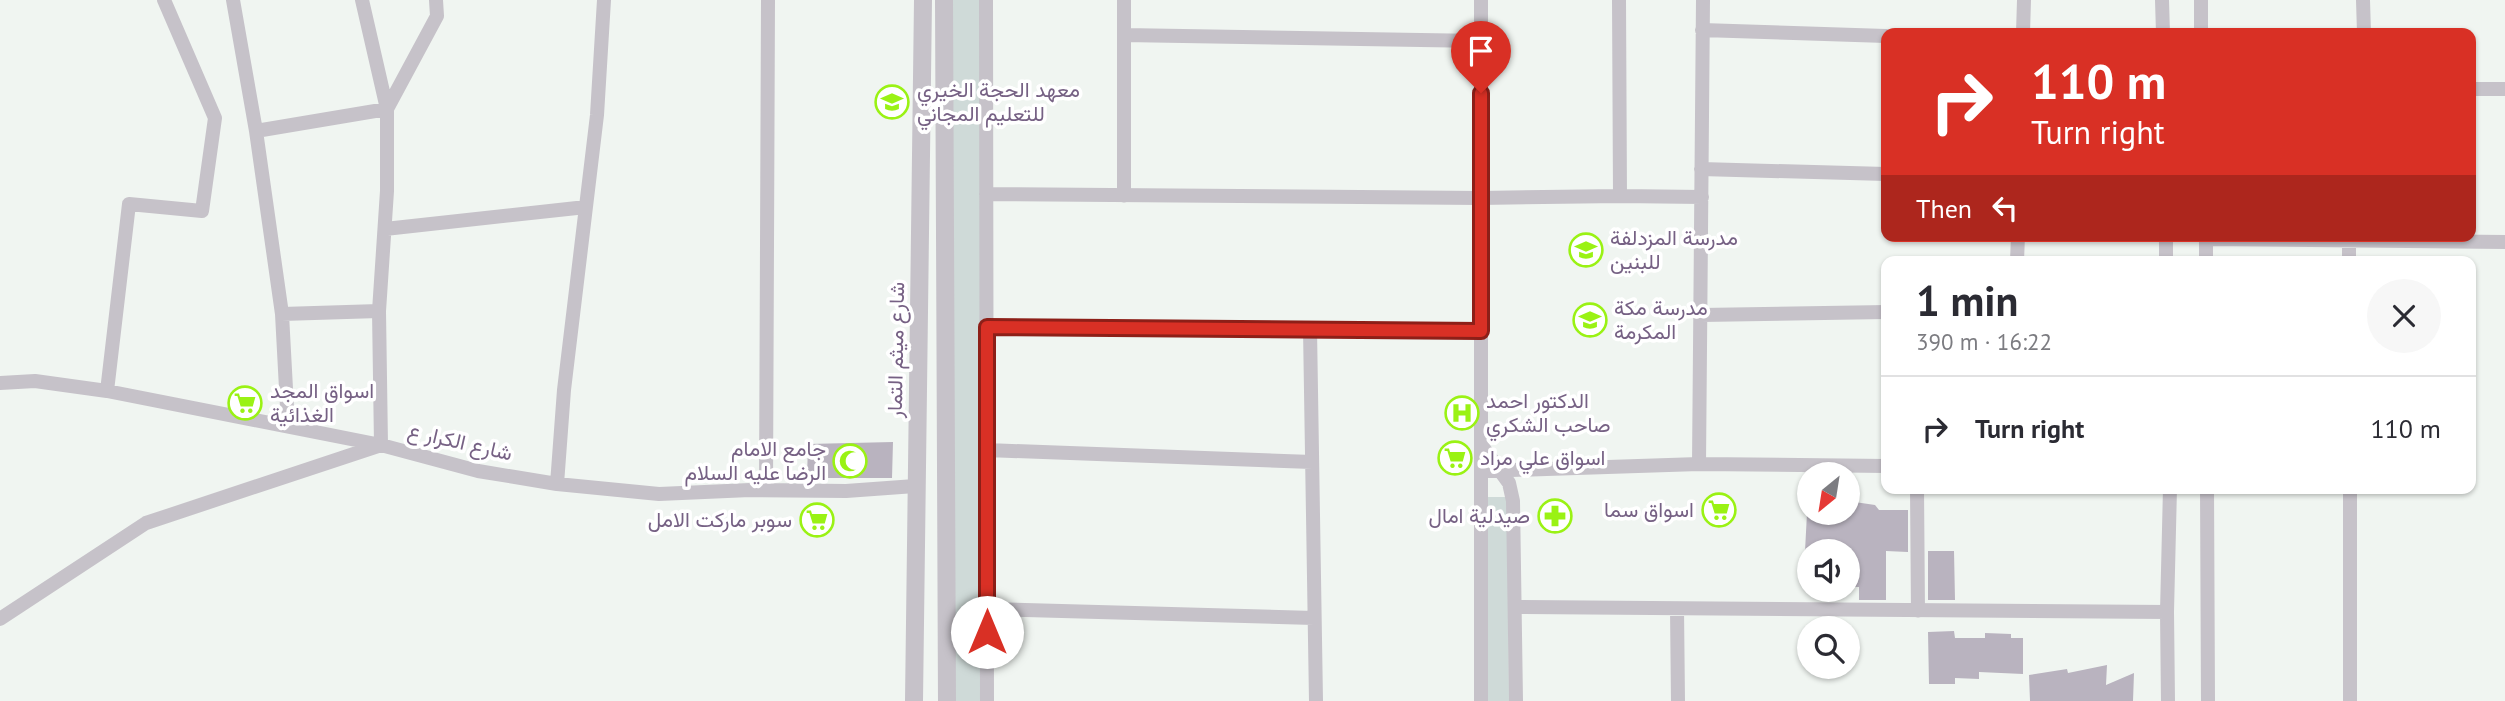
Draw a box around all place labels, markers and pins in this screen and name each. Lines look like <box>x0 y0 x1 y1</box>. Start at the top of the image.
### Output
pin <box>1451 21 1511 93</box>
place label: معهد الحجة الخيري للتعليم المجاني <box>917 76 1080 131</box>
school or university icon: معهد الحجة الخيري للتعليم المجاني <box>873 83 911 121</box>
place label: مدرسة المزدلفة للبنين <box>1610 224 1738 275</box>
school or university icon: مدرسة المزدلفة للبنين <box>1567 231 1605 269</box>
place label: مدرسة مكة المكرمة <box>1614 294 1708 345</box>
school or university icon: مدرسة مكة المكرمة <box>1571 301 1609 339</box>
place label: اسواق المجد الغذائية <box>270 377 374 428</box>
supermarket icon: اسواق المجد الغذائية <box>226 384 264 422</box>
place label: الدكتور احمد صاحب الشكري <box>1486 387 1611 442</box>
hospital icon: الدكتور احمد صاحب الشكري <box>1443 394 1481 432</box>
place label: جامع الامام الرضا عليه السلام <box>684 435 826 487</box>
supermarket icon: اسواق علي مراد <box>1436 439 1474 477</box>
mosque icon: جامع الامام الرضا عليه السلام <box>831 442 869 480</box>
place label: اسواق علي مراد <box>1480 444 1605 475</box>
supermarket icon: اسواق سما <box>1700 491 1738 529</box>
place label: اسواق سما <box>1604 496 1694 523</box>
pharmacy icon: صيدلية امال <box>1536 497 1574 535</box>
supermarket icon: سوبر ماركت الامل <box>798 501 836 539</box>
place label: صيدلية امال <box>1428 502 1530 529</box>
place label: سوبر ماركت الامل <box>648 506 792 533</box>

